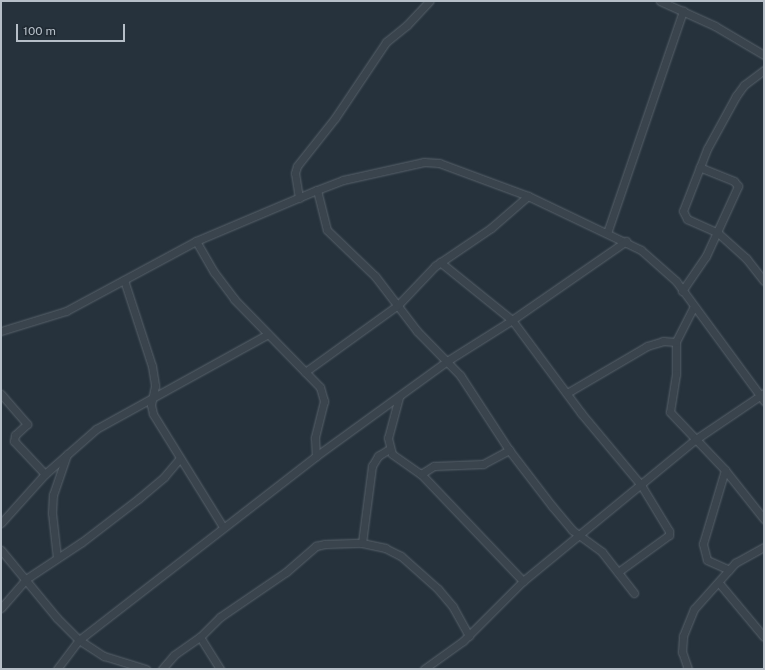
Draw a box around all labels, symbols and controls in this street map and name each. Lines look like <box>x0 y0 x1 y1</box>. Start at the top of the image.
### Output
scale bar <box>18 16 127 42</box>
text: 100 m <box>23 24 56 38</box>

